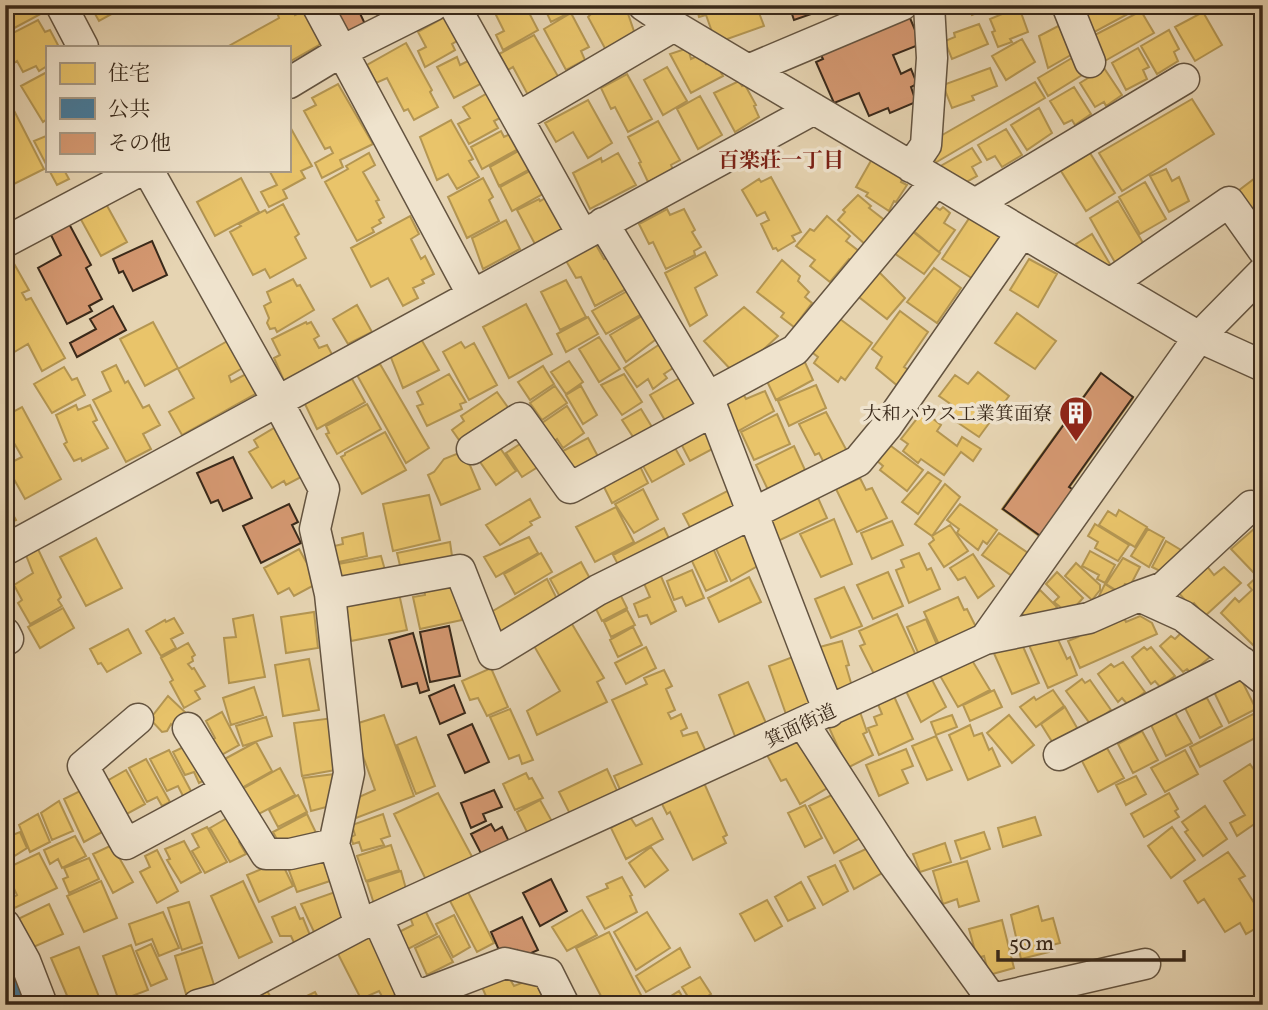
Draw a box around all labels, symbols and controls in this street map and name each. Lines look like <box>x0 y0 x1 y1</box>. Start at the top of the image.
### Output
legend <box>46 46 290 172</box>
text: 住宅 <box>108 60 150 89</box>
text: 公共 <box>108 96 150 125</box>
text: その他 <box>108 130 171 159</box>
district label: 百楽荘一丁目 <box>718 147 844 176</box>
building icon: 大和ハウス工業箕面寮 <box>1057 394 1095 443</box>
place label: 大和ハウス工業箕面寮 <box>863 402 1052 428</box>
street label: 箕面街道 <box>761 699 841 755</box>
scale bar <box>998 919 1184 963</box>
text: 50 m <box>1009 930 1054 959</box>

